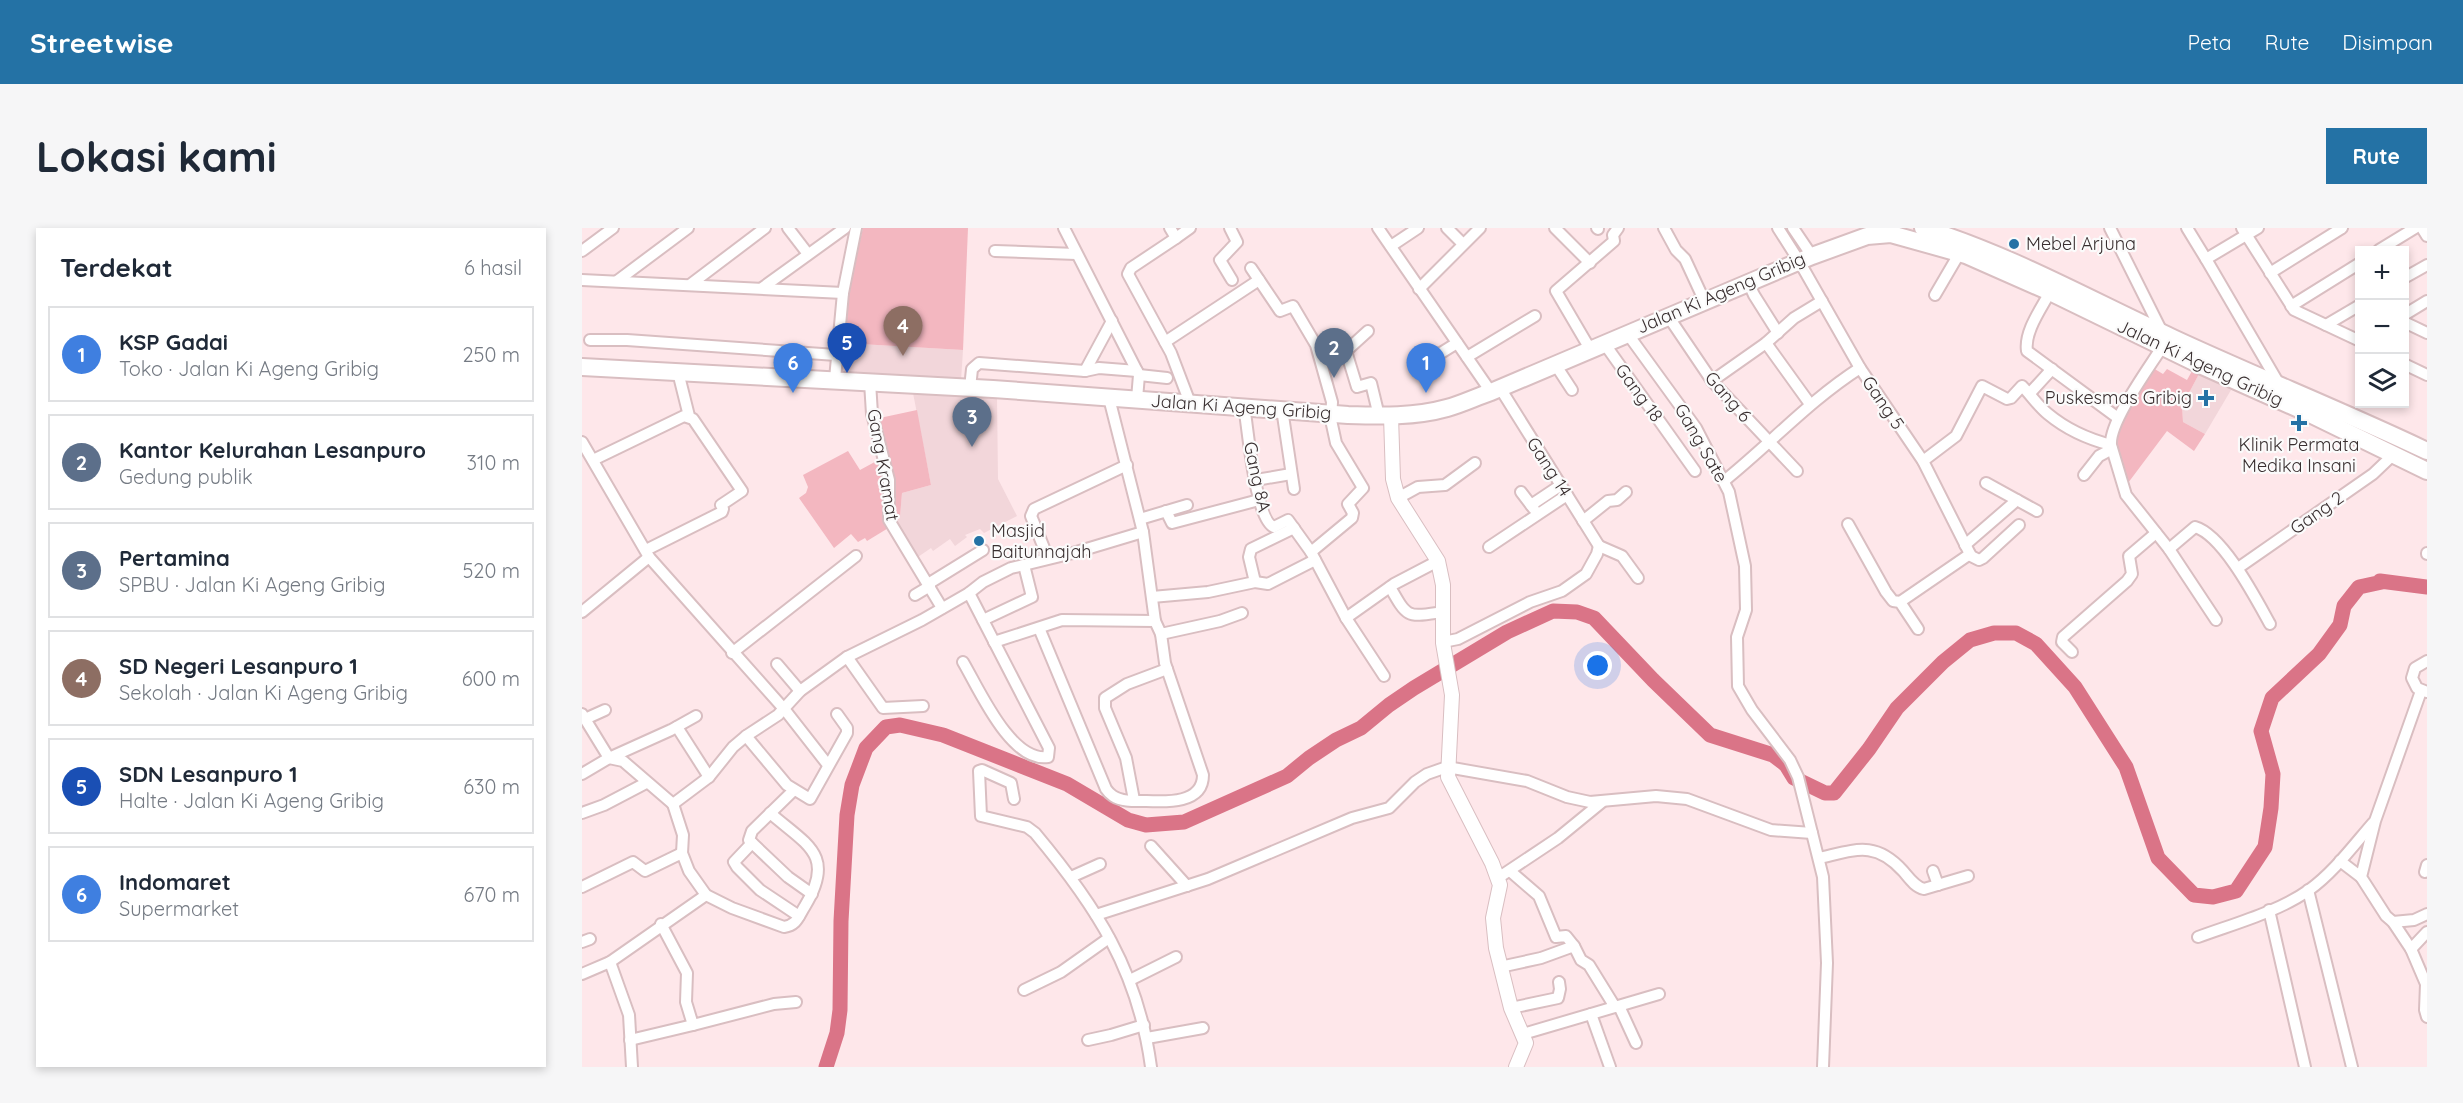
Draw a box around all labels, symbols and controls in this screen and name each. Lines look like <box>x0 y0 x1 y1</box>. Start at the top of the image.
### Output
text: Streetwise <box>30 25 173 60</box>
text: Peta <box>2188 29 2232 55</box>
text: Rute <box>2265 29 2309 55</box>
text: Disimpan <box>2342 29 2433 55</box>
button: Rute <box>2326 128 2427 184</box>
text: Lokasi kami <box>36 130 277 183</box>
place label: Mebel Arjuna <box>2026 232 2136 255</box>
marker: Mebel Arjuna <box>2007 237 2021 251</box>
map controls <box>2355 246 2409 408</box>
button: + <box>2355 246 2409 300</box>
street label: Jalan Ki Ageng Gribig <box>1633 247 1809 338</box>
text: Terdekat <box>60 251 173 284</box>
text: 6 hasil <box>464 255 522 280</box>
button: − <box>2355 300 2409 354</box>
pin: 4 <box>884 306 922 356</box>
street label: Jalan Ki Ageng Gribig <box>2113 314 2287 411</box>
pin: 5 <box>828 324 866 373</box>
text: KSP Gadai <box>119 328 228 356</box>
pin: 2 <box>1314 328 1353 378</box>
text: 1 <box>78 342 85 367</box>
text: 250 m <box>462 342 520 367</box>
pin: 6 <box>774 344 812 393</box>
pin: 1 <box>1406 344 1446 393</box>
button: layers <box>2355 354 2409 408</box>
text: Toko · Jalan Ki Ageng Gribig <box>119 356 379 381</box>
street label: Gang 18 <box>1611 359 1668 426</box>
street label: Gang 6 <box>1700 367 1757 427</box>
street label: Gang 5 <box>1857 371 1910 434</box>
place label: Puskesmas Gribig <box>2045 386 2192 409</box>
street label: Jalan Ki Ageng Gribig <box>1150 389 1332 424</box>
marker: Puskesmas Gribig <box>2197 389 2215 407</box>
pin: 3 <box>952 398 992 447</box>
street label: Gang Sate <box>1670 399 1733 486</box>
street label: Gang Kramat <box>862 407 905 523</box>
marker: Klinik Permata Medika Insani <box>2290 414 2308 432</box>
street label: Gang 14 <box>1522 433 1577 501</box>
place label: Klinik Permata Medika Insani <box>2239 433 2359 477</box>
text: Kantor Kelurahan Lesanpuro <box>119 436 426 464</box>
street label: Gang 8A <box>1239 439 1276 515</box>
text: 2 <box>76 450 87 475</box>
text: 310 m <box>467 450 520 475</box>
text: Gedung publik <box>119 464 253 489</box>
street label: Gang 2 <box>2285 486 2348 539</box>
place label: Masjid Baitunnajah <box>991 519 1092 563</box>
marker: Masjid Baitunnajah <box>972 534 986 548</box>
text: Pertamina <box>119 544 230 572</box>
text: 3 <box>76 558 87 583</box>
text: 520 m <box>462 558 520 583</box>
text: SPBU · Jalan Ki Ageng Gribig <box>119 572 385 597</box>
your location <box>1583 651 1612 680</box>
text: SD Negeri Lesanpuro 1 <box>119 652 358 680</box>
text: 4 <box>76 666 87 691</box>
text: 600 m <box>462 666 520 691</box>
text: Sekolah · Jalan Ki Ageng Gribig <box>119 680 408 705</box>
text: SDN Lesanpuro 1 <box>119 760 298 788</box>
text: 5 <box>76 774 87 799</box>
text: 630 m <box>463 774 520 799</box>
text: Halte · Jalan Ki Ageng Gribig <box>119 788 384 813</box>
text: Indomaret <box>119 868 231 896</box>
text: 6 <box>76 882 87 907</box>
text: 670 m <box>463 882 520 907</box>
text: Supermarket <box>119 896 239 921</box>

